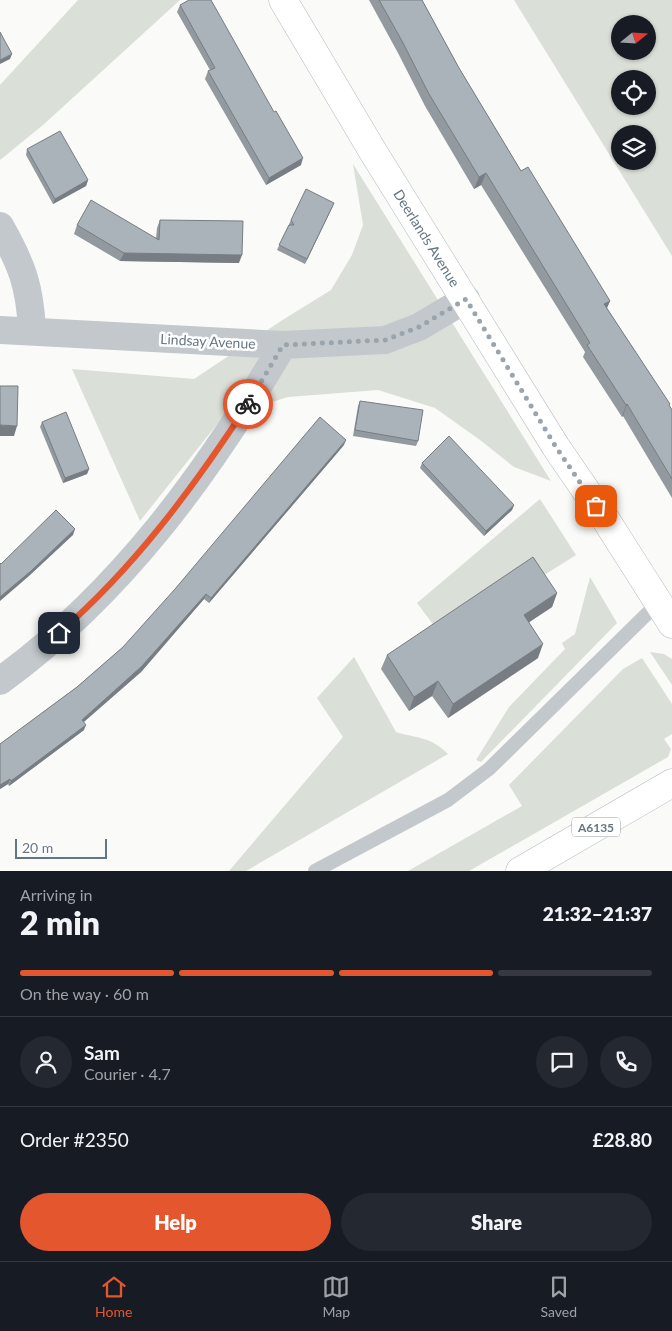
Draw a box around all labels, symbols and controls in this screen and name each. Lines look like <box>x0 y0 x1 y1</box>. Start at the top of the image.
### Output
north arrow <box>611 15 656 60</box>
map controls <box>611 15 656 170</box>
button: locate <box>611 70 656 115</box>
button: layers <box>611 125 656 170</box>
street label: Deerlands Avenue <box>390 186 464 290</box>
street label: Lindsay Avenue <box>160 330 256 352</box>
courier <box>223 379 273 429</box>
icon: bike <box>234 390 262 418</box>
pin <box>575 485 617 527</box>
icon: bag <box>582 492 610 520</box>
pin <box>38 612 80 654</box>
icon: home <box>45 619 73 647</box>
road number: A6135 <box>572 818 620 836</box>
scale bar <box>15 836 108 859</box>
text: 20 m <box>22 839 53 856</box>
text: Arriving in <box>20 885 93 904</box>
text: 21:32–21:37 <box>543 902 652 925</box>
text: 2 min <box>20 903 100 942</box>
text: On the way · 60 m <box>20 984 149 1003</box>
button: person <box>20 1036 72 1088</box>
button: chat <box>536 1036 588 1088</box>
button: phone <box>600 1036 652 1088</box>
text: Sam <box>84 1041 120 1064</box>
text: Courier · 4.7 <box>84 1064 171 1083</box>
text: Order #2350 <box>20 1128 129 1151</box>
text: £28.80 <box>592 1128 652 1151</box>
button: Help <box>20 1193 331 1251</box>
button: Share <box>341 1193 652 1251</box>
tab: Home <box>95 1273 132 1320</box>
tab: Map <box>322 1273 350 1320</box>
tab: Saved <box>540 1273 577 1320</box>

